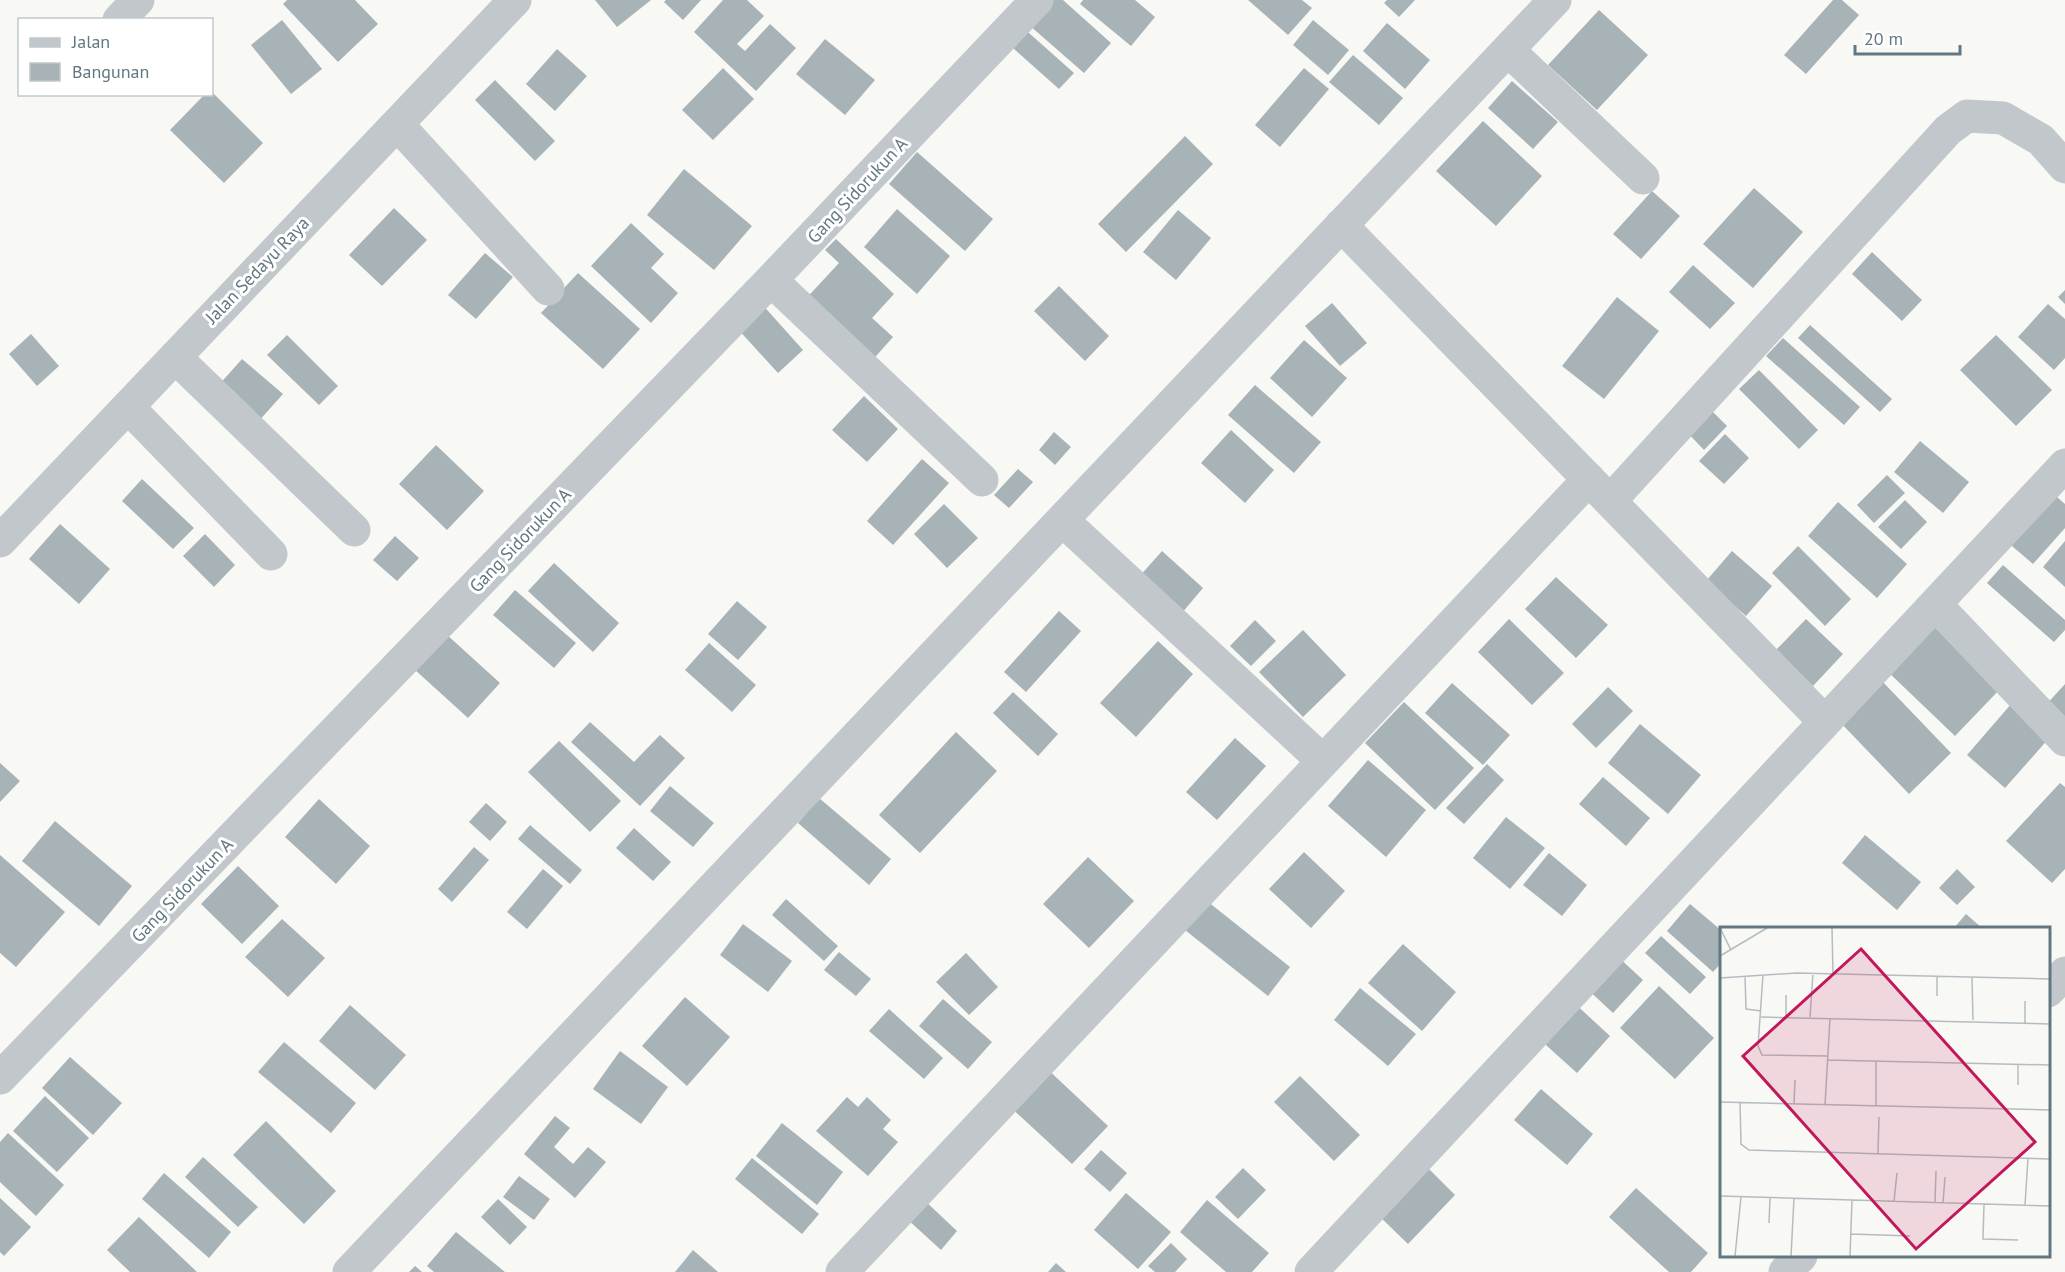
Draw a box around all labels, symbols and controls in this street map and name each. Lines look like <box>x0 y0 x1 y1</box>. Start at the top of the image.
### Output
legend <box>18 18 213 96</box>
scale bar <box>1855 18 1960 56</box>
text: 20 m <box>1864 27 1903 50</box>
text: Jalan <box>71 30 110 53</box>
text: Bangunan <box>72 60 149 83</box>
street label: Gang Sidorukun A <box>802 132 912 248</box>
street label: Jalan Sedayu Raya <box>199 212 314 329</box>
street label: Gang Sidorukun A <box>464 482 576 597</box>
street label: Gang Sidorukun A <box>126 832 238 947</box>
inset map <box>1720 927 2050 1257</box>

